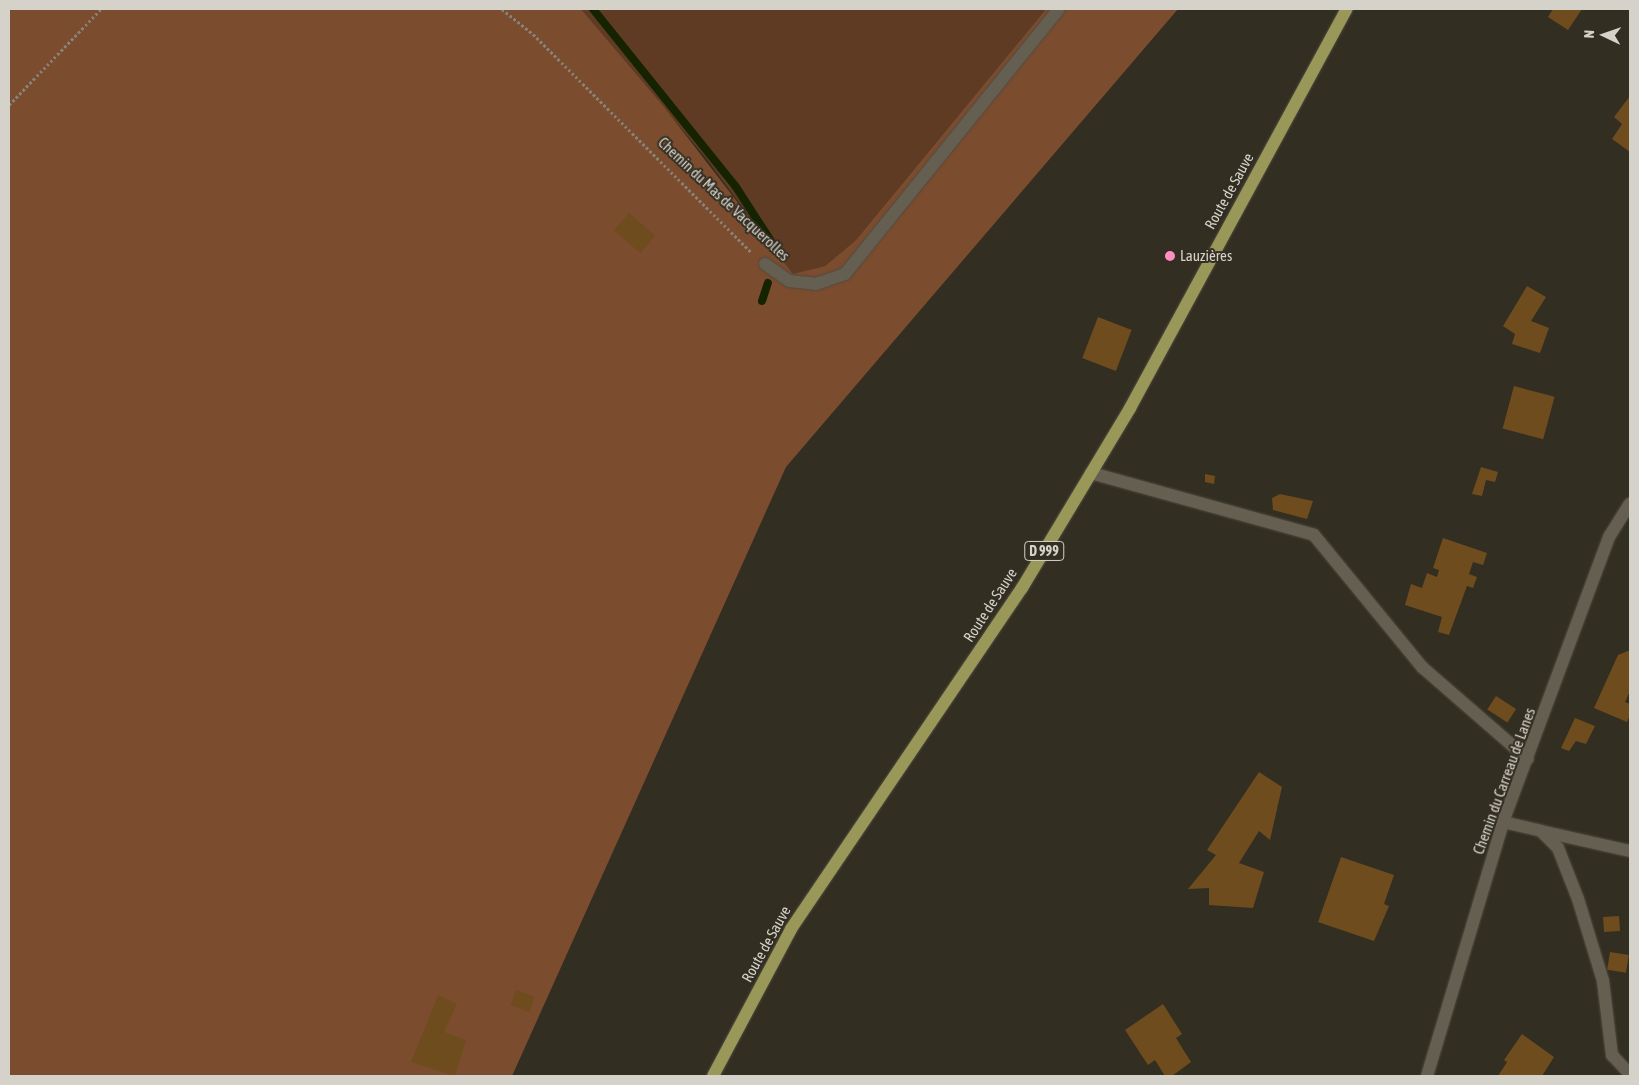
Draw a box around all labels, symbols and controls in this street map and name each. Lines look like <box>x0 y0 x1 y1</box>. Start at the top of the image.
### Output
north arrow <box>1579 10 1629 60</box>
text: N <box>1581 30 1597 39</box>
street label: Chemin du Mas de Vacquerolles <box>655 133 793 265</box>
street label: Route de Sauve <box>1201 150 1257 232</box>
place label: Lauzières <box>1180 247 1232 265</box>
marker: Lauzières <box>1164 250 1176 262</box>
road number: D 999 <box>1024 540 1064 562</box>
street label: Route de Sauve <box>960 565 1020 645</box>
street label: Chemin du Carreau de Lanes <box>1469 705 1539 857</box>
street label: Route de Sauve <box>738 903 794 985</box>

